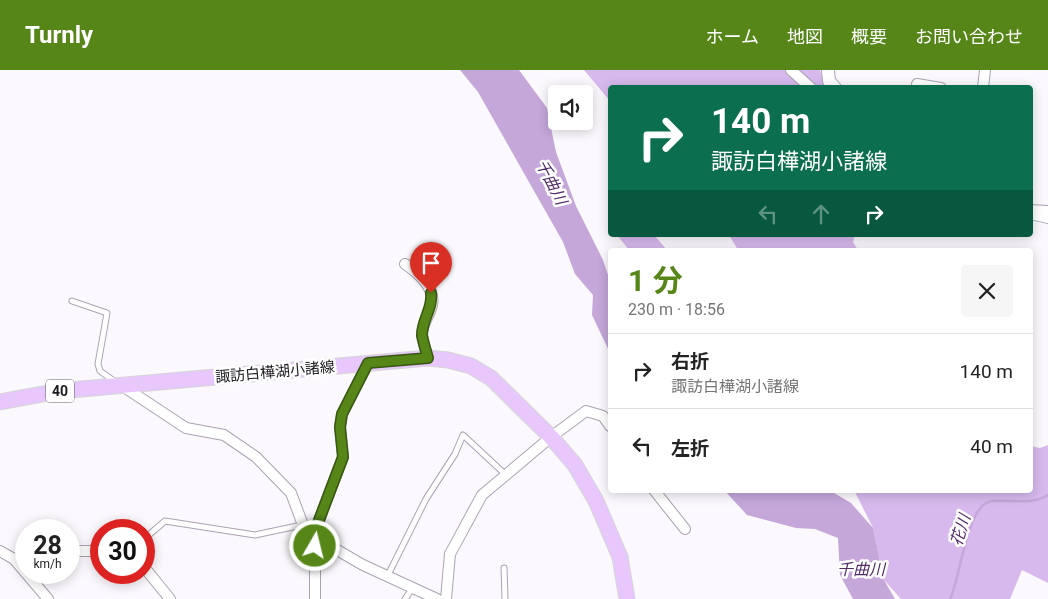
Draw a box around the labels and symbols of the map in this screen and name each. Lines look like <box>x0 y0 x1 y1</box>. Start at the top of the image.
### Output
water label: 千曲川 <box>532 157 572 210</box>
pin <box>410 242 452 293</box>
street label: 諏訪白樺湖小諸線 <box>214 358 336 386</box>
road number: 40 <box>46 380 74 402</box>
water label: 花川 <box>947 510 975 548</box>
speed limit sign: 30 <box>90 519 155 584</box>
position arrow <box>288 519 340 571</box>
water label: 千曲川 <box>837 560 887 579</box>

